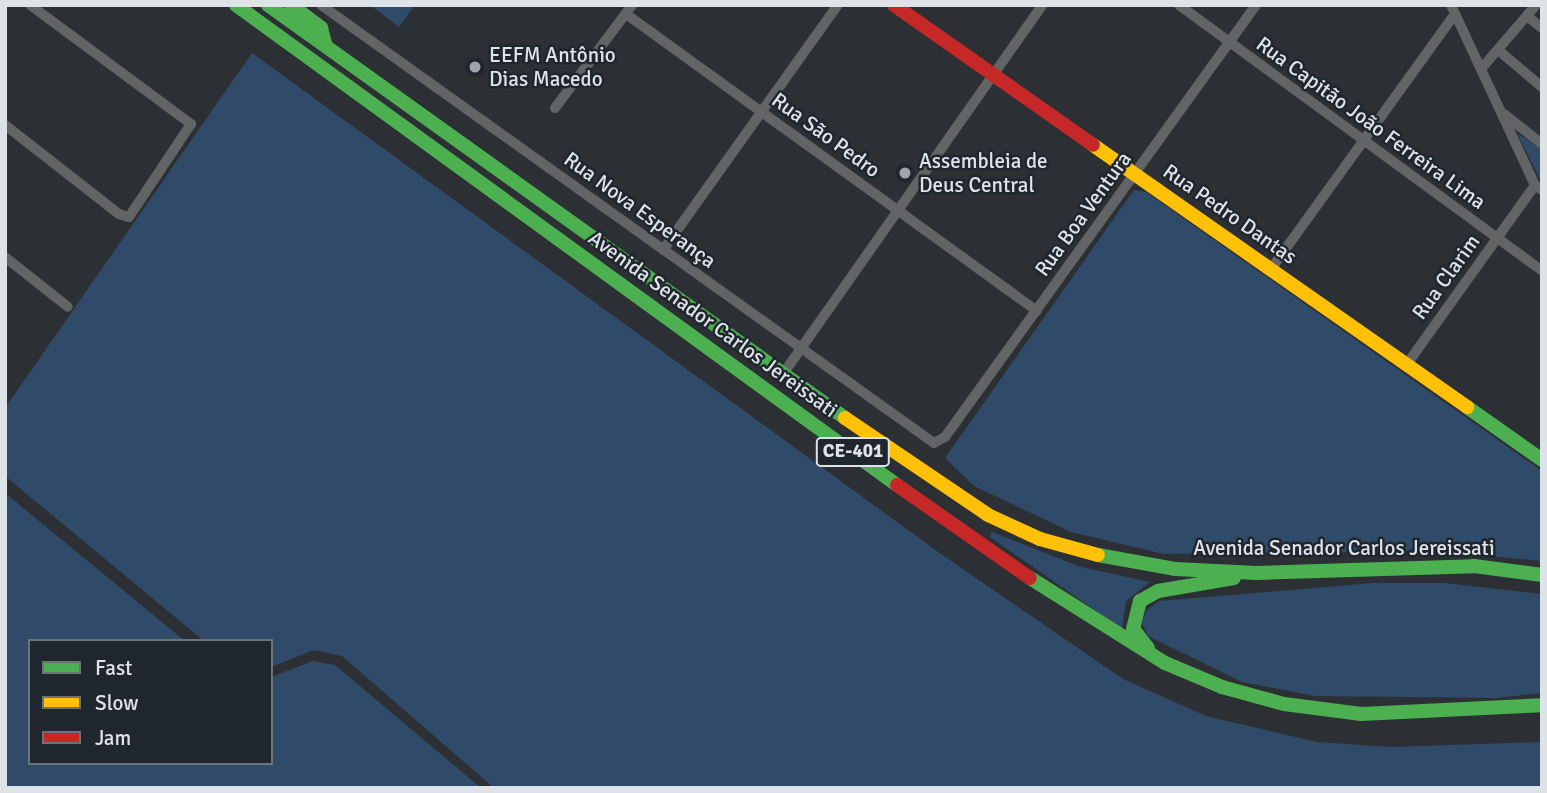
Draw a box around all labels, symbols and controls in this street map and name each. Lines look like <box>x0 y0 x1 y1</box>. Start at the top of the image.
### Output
street label: Rua Capitão João Ferreira Lima <box>1251 31 1491 215</box>
place label: EEFM Antônio Dias Macedo <box>489 42 616 92</box>
marker: EEFM Antônio Dias Macedo <box>467 59 483 75</box>
street label: Rua São Pedro <box>767 87 885 183</box>
street label: Rua Nova Esperança <box>559 146 721 274</box>
street label: Rua Boa Ventura <box>1029 147 1137 281</box>
place label: Assembleia de Deus Central <box>919 148 1048 198</box>
street label: Rua Pedro Dantas <box>1158 159 1302 269</box>
marker: Assembleia de Deus Central <box>897 165 913 181</box>
street label: Avenida Senador Carlos Jereissati <box>584 225 842 423</box>
street label: Rua Clarim <box>1407 230 1485 324</box>
road number: CE-401 <box>814 436 892 467</box>
street label: Avenida Senador Carlos Jereissati <box>1193 535 1495 561</box>
legend <box>28 639 273 765</box>
text: Fast <box>95 655 132 681</box>
text: Slow <box>95 690 139 716</box>
text: Jam <box>95 725 131 751</box>

